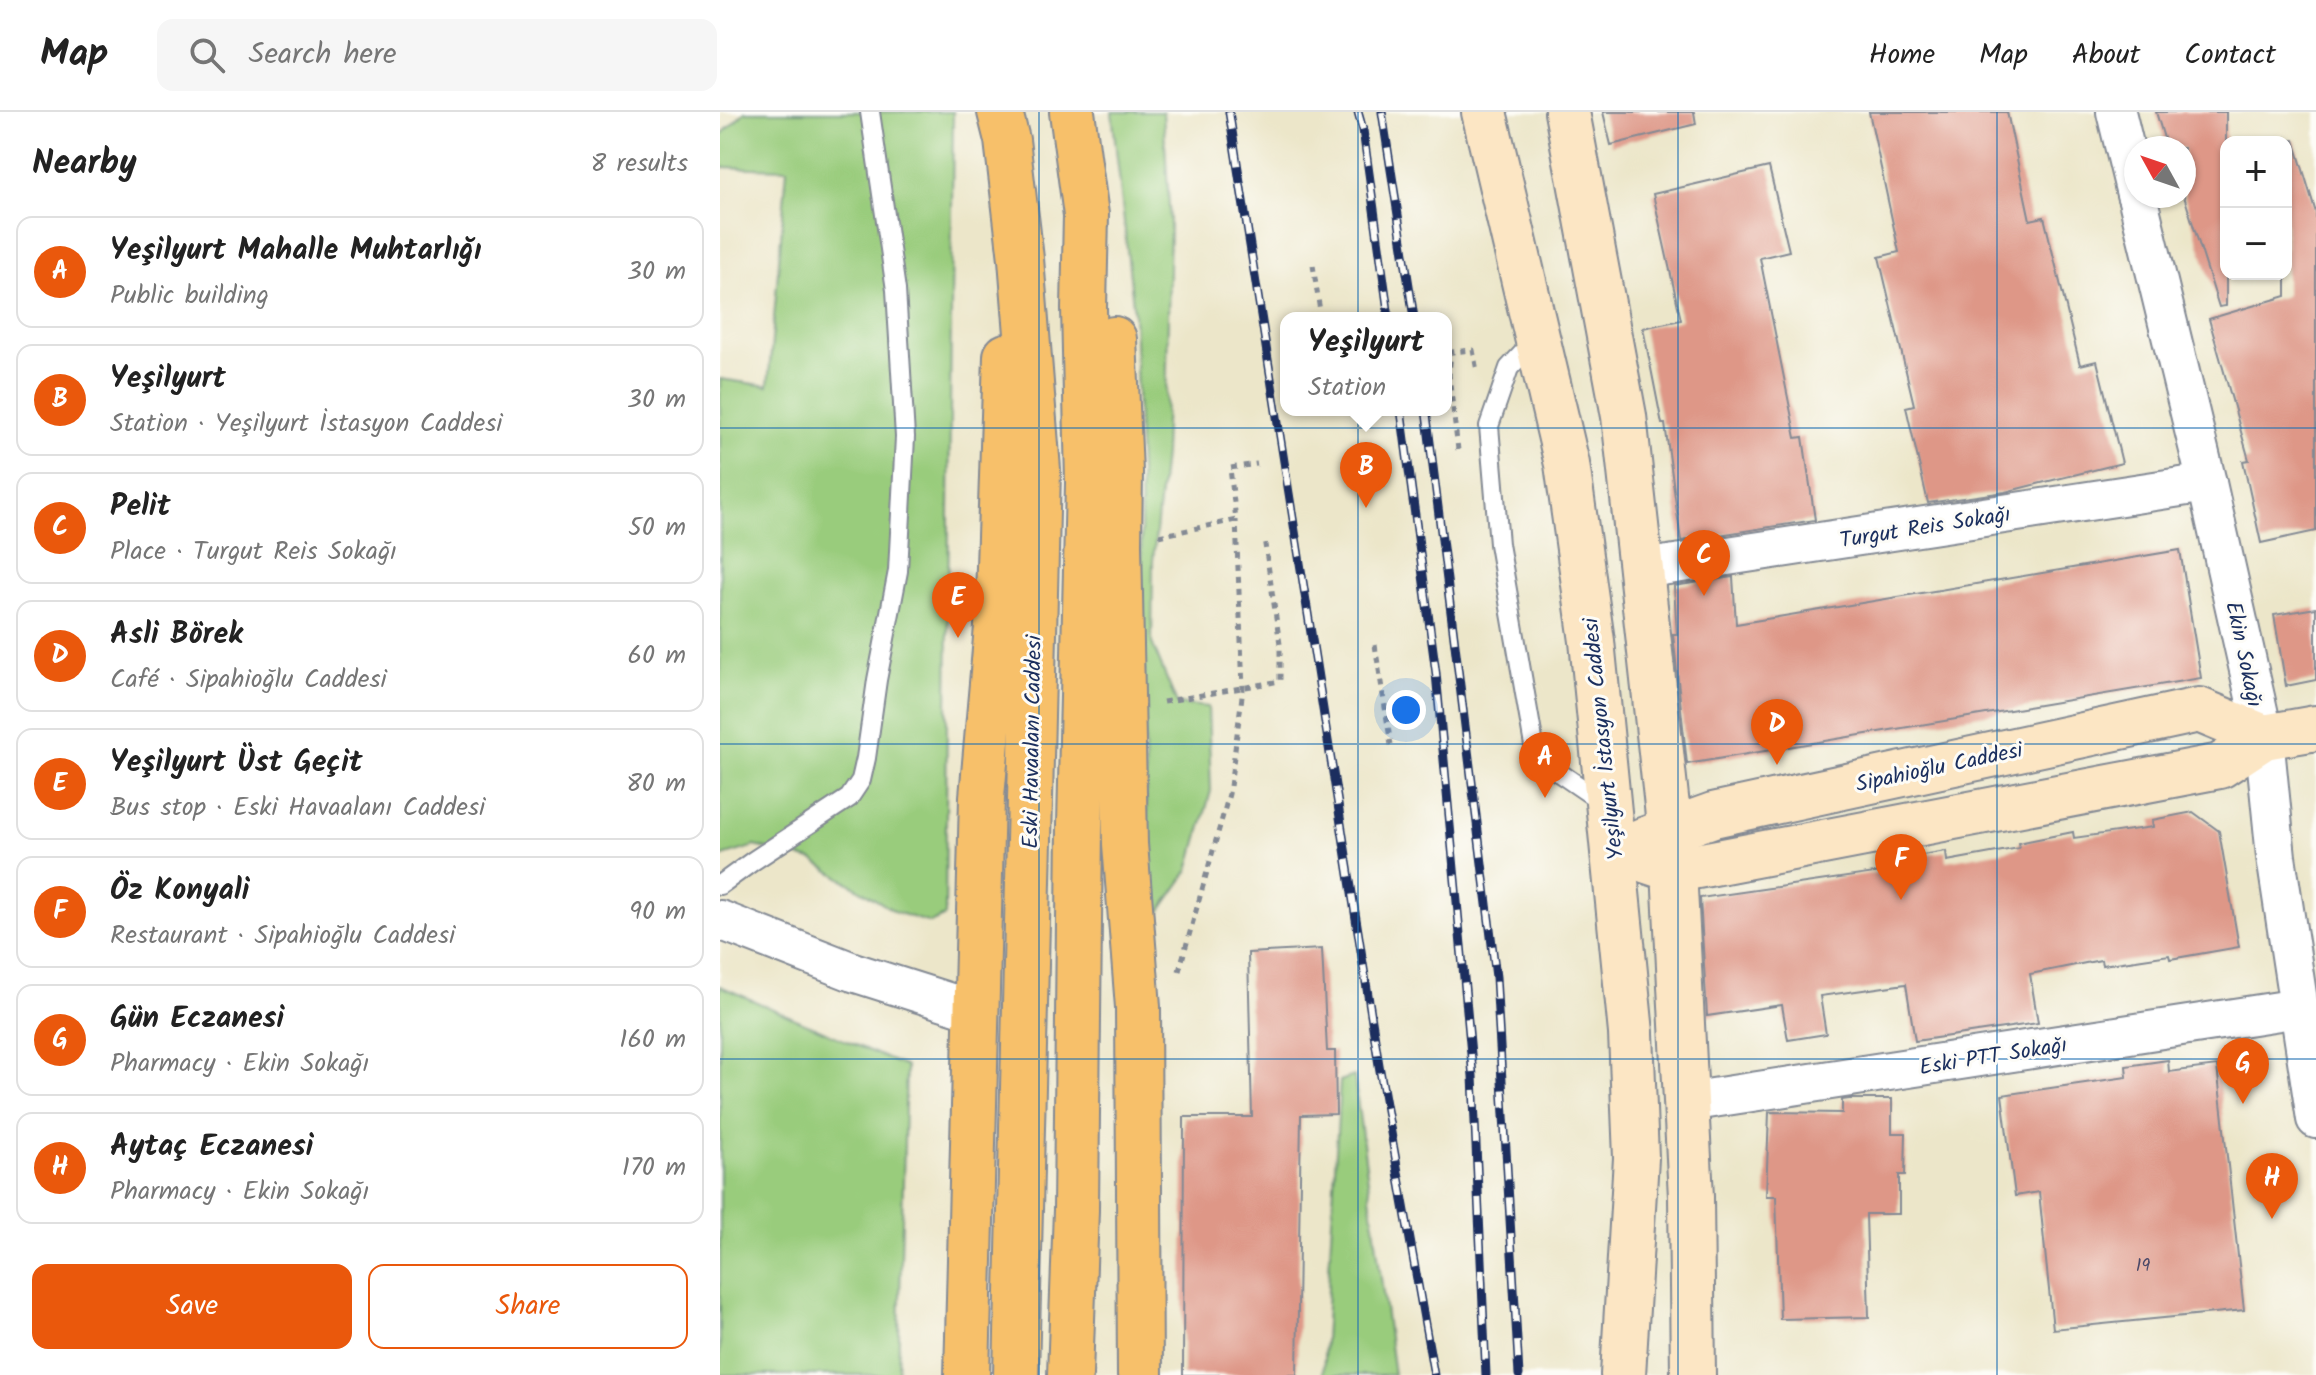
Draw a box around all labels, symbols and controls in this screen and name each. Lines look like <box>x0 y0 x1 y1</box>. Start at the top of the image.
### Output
search box <box>157 19 717 91</box>
text: Map <box>40 25 109 85</box>
text: Search here <box>249 31 396 79</box>
icon: search <box>185 33 229 77</box>
text: Home <box>1869 33 1935 78</box>
text: Map <box>1979 33 2028 78</box>
text: About <box>2072 33 2140 78</box>
text: Contact <box>2184 33 2276 78</box>
north arrow <box>2124 136 2196 208</box>
map controls <box>2220 136 2292 280</box>
button: + <box>2220 136 2292 208</box>
text: Nearby <box>32 137 137 191</box>
text: 8 results <box>591 143 688 185</box>
button: − <box>2220 208 2292 280</box>
text: Yeşilyurt Mahalle Muhtarlığı <box>110 227 481 275</box>
text: A <box>52 251 68 293</box>
text: 30 m <box>627 251 686 293</box>
text: Public building <box>110 275 269 317</box>
popup <box>1280 312 1452 416</box>
text: Yeşilyurt <box>1308 319 1424 367</box>
text: Yeşilyurt <box>110 355 226 403</box>
text: Station <box>1308 367 1386 409</box>
text: B <box>52 379 68 421</box>
text: 30 m <box>627 379 686 421</box>
text: Station · Yeşilyurt İstasyon Caddesi <box>110 403 502 445</box>
pin: B <box>1340 442 1392 508</box>
text: Pelit <box>110 483 170 531</box>
street label: Turgut Reis Sokağı <box>1837 498 2013 559</box>
text: C <box>52 507 68 549</box>
text: 50 m <box>628 507 686 549</box>
pin: C <box>1678 530 1730 596</box>
text: Place · Turgut Reis Sokağı <box>110 531 397 573</box>
pin: E <box>932 572 984 638</box>
street label: Ekin Sokağı <box>2214 598 2271 711</box>
text: Asli Börek <box>110 611 243 659</box>
street label: Yeşilyurt İstasyon Caddesi <box>1574 615 1635 862</box>
street label: Eski Havaalanı Caddesi <box>1014 634 1053 849</box>
text: D <box>51 635 69 677</box>
text: 60 m <box>627 635 686 677</box>
text: Café · Sipahioğlu Caddesi <box>110 659 387 701</box>
your location <box>1386 690 1426 730</box>
pin: D <box>1751 699 1803 765</box>
pin: A <box>1519 732 1571 798</box>
street label: Sipahioğlu Caddesi <box>1853 734 2027 803</box>
text: Yeşilyurt Üst Geçit <box>110 739 362 787</box>
text: E <box>53 763 67 805</box>
text: 80 m <box>626 763 686 805</box>
text: Bus stop · Eski Havaalanı Caddesi <box>110 787 485 829</box>
pin: F <box>1875 834 1927 900</box>
text: Öz Konyali <box>110 867 250 915</box>
text: F <box>53 891 67 933</box>
text: 90 m <box>629 891 686 933</box>
text: Restaurant · Sipahioğlu Caddesi <box>110 915 455 957</box>
text: Gün Eczanesi <box>110 995 284 1043</box>
text: G <box>52 1019 68 1061</box>
text: 160 m <box>619 1019 686 1061</box>
street label: Eski PTT Sokağı <box>1917 1029 2070 1086</box>
pin: G <box>2217 1038 2269 1104</box>
text: Pharmacy · Ekin Sokağı <box>110 1043 369 1085</box>
text: Aytaç Eczanesi <box>110 1123 314 1171</box>
text: H <box>52 1147 68 1189</box>
text: 170 m <box>622 1147 686 1189</box>
pin: H <box>2246 1153 2298 1219</box>
text: Pharmacy · Ekin Sokağı <box>110 1171 369 1213</box>
house number: 19 <box>2136 1252 2150 1281</box>
button: Save <box>32 1264 352 1349</box>
button: Share <box>368 1264 688 1349</box>

